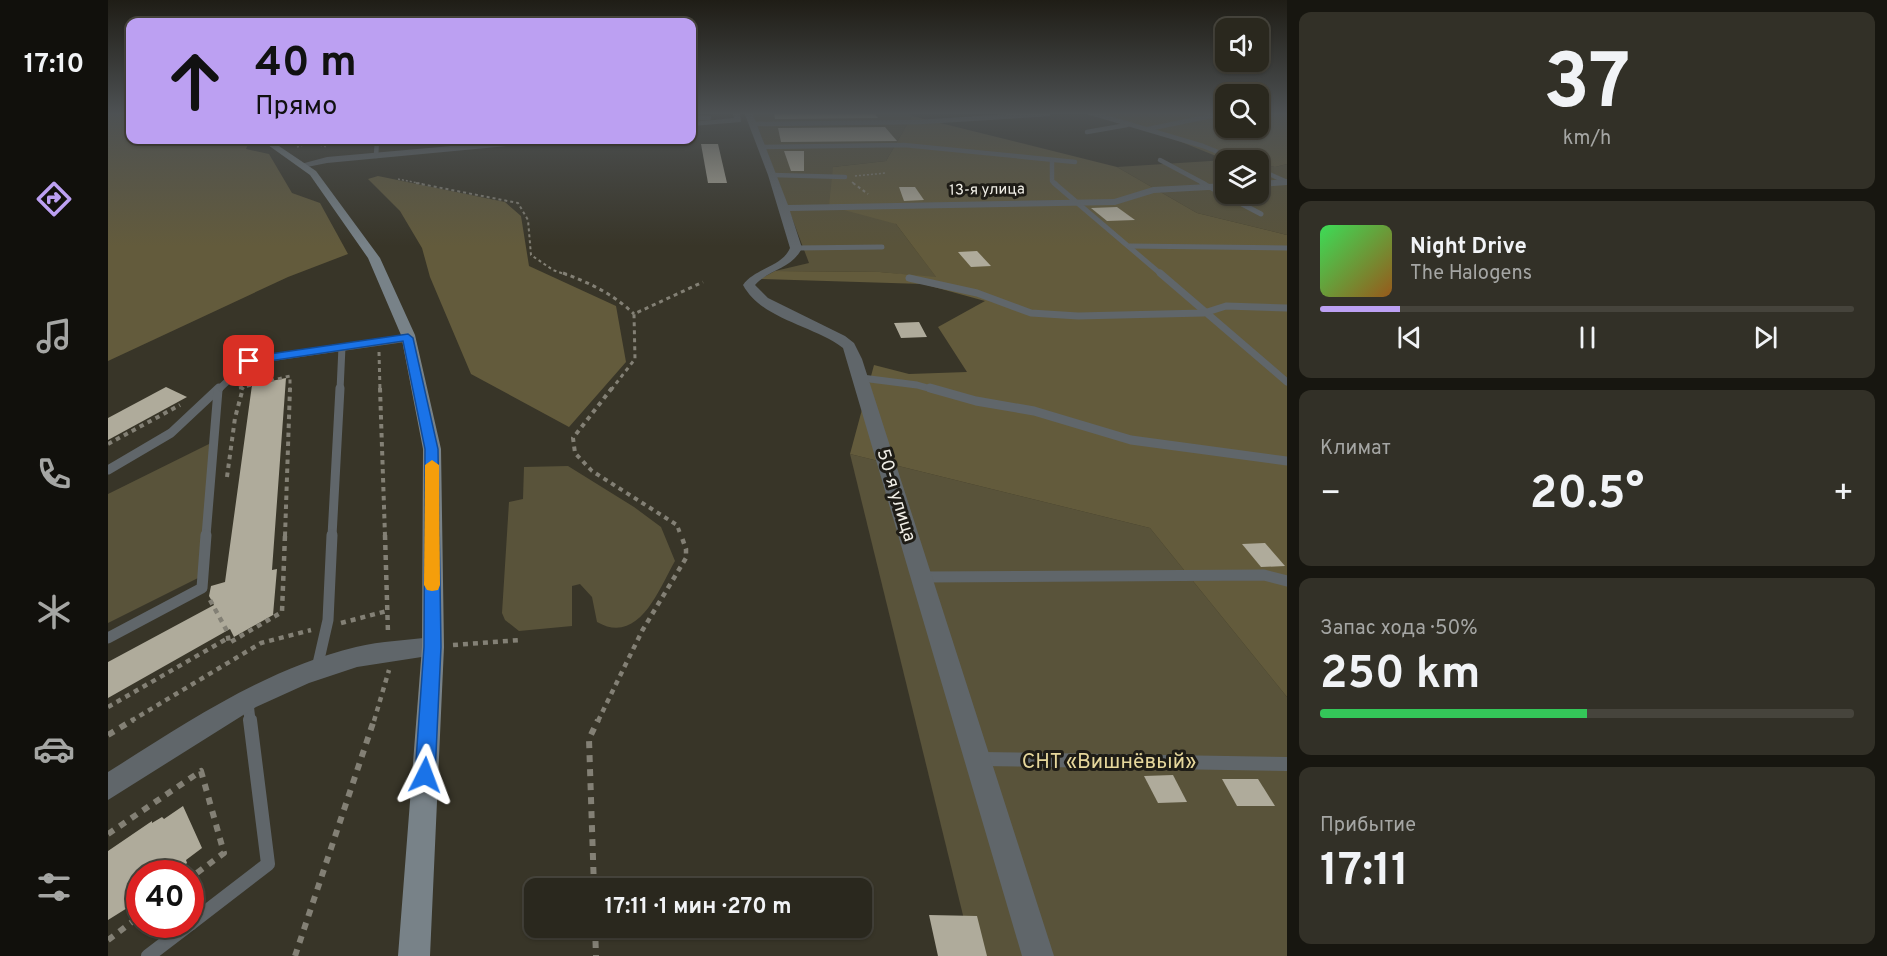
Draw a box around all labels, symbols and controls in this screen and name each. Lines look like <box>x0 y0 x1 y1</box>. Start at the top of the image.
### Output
map controls <box>1215 18 1269 204</box>
button: sound <box>1215 18 1269 72</box>
text: 37 <box>1543 37 1631 136</box>
text: 40 m <box>255 38 357 91</box>
icon: ahead <box>156 42 234 120</box>
text: 17:10 <box>24 48 84 82</box>
button: search <box>1215 84 1269 138</box>
text: Прямо <box>255 90 337 124</box>
text: km/h <box>1563 126 1611 152</box>
button: layers <box>1215 150 1269 204</box>
icon: directions <box>33 178 75 220</box>
street label: 13-я улица <box>949 180 1025 201</box>
text: Night Drive <box>1410 234 1527 261</box>
text: The Halogens <box>1410 261 1532 287</box>
icon: music <box>33 315 75 357</box>
icon: previous <box>1393 321 1426 354</box>
icon: pause <box>1571 321 1604 354</box>
icon: next <box>1749 321 1782 354</box>
pin <box>223 335 274 386</box>
icon: arrive <box>232 344 265 377</box>
text: Климат <box>1320 436 1391 462</box>
street label: 50-я улица <box>871 446 921 545</box>
icon: phone <box>33 453 75 495</box>
text: 20.5° <box>1530 467 1644 524</box>
text: − <box>1320 474 1341 516</box>
text: + <box>1833 474 1854 516</box>
icon: climate <box>33 591 75 633</box>
text: Запас хода · 50% <box>1320 616 1478 642</box>
text: 250 km <box>1320 647 1480 704</box>
icon: car <box>33 728 75 770</box>
position arrow <box>393 743 457 807</box>
park label: СНТ «Вишнёвый» <box>1022 749 1196 776</box>
text: Прибытие <box>1320 813 1416 839</box>
text: 17:11 <box>1320 844 1409 901</box>
speed limit sign: 40 <box>126 860 204 938</box>
icon: filters <box>33 866 75 908</box>
text: 17:11 · 1 мин · 270 m <box>604 894 792 921</box>

